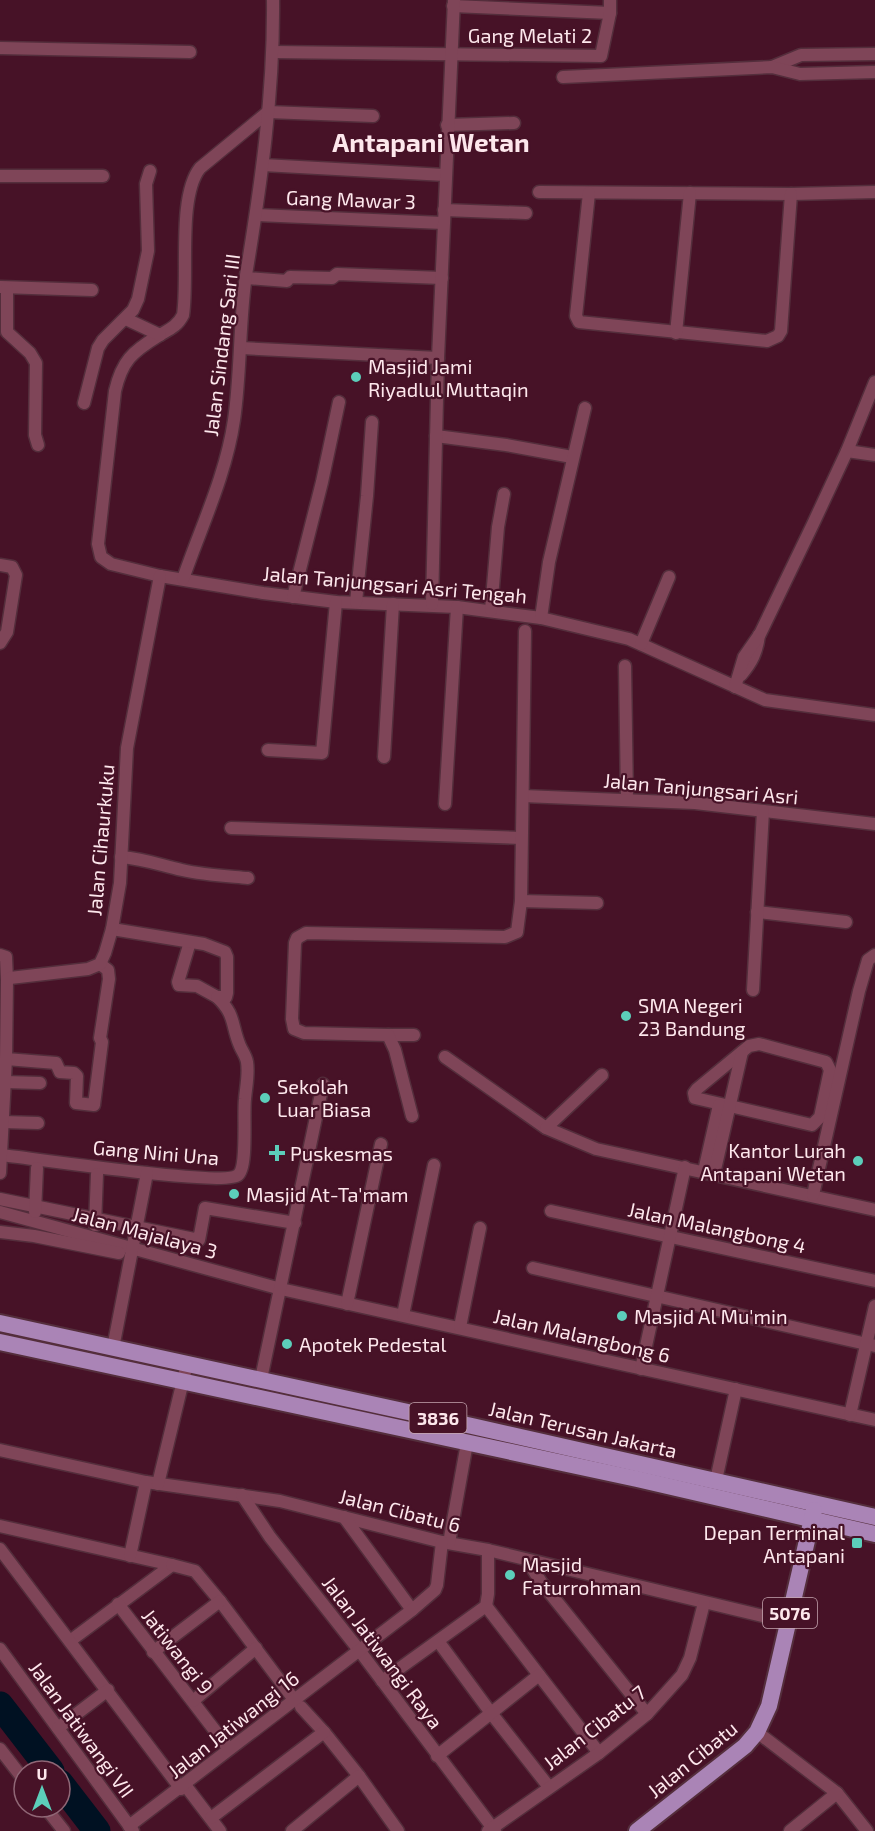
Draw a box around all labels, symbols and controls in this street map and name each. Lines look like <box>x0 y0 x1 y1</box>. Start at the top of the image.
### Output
street label: Gang Melati 2 <box>468 23 592 47</box>
district label: Antapani Wetan <box>332 126 530 157</box>
street label: Gang Mawar 3 <box>286 185 416 213</box>
street label: Jalan Sindang Sari III <box>198 252 244 438</box>
place label: Masjid Jami Riyadlul Muttaqin <box>368 354 529 401</box>
marker: Masjid Jami Riyadlul Muttaqin <box>349 370 363 384</box>
street label: Jalan Tanjungsari Asri Tengah <box>262 561 528 607</box>
street label: Jalan Cihaurkuku <box>81 763 119 917</box>
street label: Jalan Tanjungsari Asri <box>603 768 799 808</box>
place label: SMA Negeri 23 Bandung <box>638 993 745 1040</box>
marker: SMA Negeri 23 Bandung <box>619 1009 633 1023</box>
place label: Sekolah Luar Biasa <box>277 1074 371 1121</box>
marker: Sekolah Luar Biasa <box>258 1091 272 1105</box>
street label: Gang Nini Una <box>92 1135 220 1169</box>
place label: Kantor Lurah Antapani Wetan <box>700 1138 846 1185</box>
place label: Puskesmas <box>290 1141 393 1165</box>
marker: Puskesmas <box>268 1144 286 1162</box>
marker: Kantor Lurah Antapani Wetan <box>851 1154 865 1168</box>
place label: Masjid At-Ta'mam <box>246 1182 408 1206</box>
marker: Masjid At-Ta'mam <box>227 1187 241 1201</box>
street label: Jalan Malangbong 4 <box>626 1196 808 1258</box>
street label: Jalan Majalaya 3 <box>70 1201 220 1263</box>
street label: Jalan Malangbong 6 <box>491 1303 673 1367</box>
place label: Masjid Al Mu'min <box>634 1304 788 1328</box>
marker: Masjid Al Mu'min <box>615 1309 629 1323</box>
place label: Apotek Pedestal <box>299 1332 447 1356</box>
marker: Apotek Pedestal <box>280 1337 294 1351</box>
street label: Jalan Terusan Jakarta <box>487 1396 679 1462</box>
road number: 3836 <box>410 1403 466 1433</box>
street label: Jalan Cibatu 6 <box>337 1483 463 1537</box>
place label: Depan Terminal Antapani <box>704 1520 845 1567</box>
marker: Depan Terminal Antapani <box>850 1536 864 1550</box>
place label: Masjid Faturrohman <box>522 1552 641 1599</box>
marker: Masjid Faturrohman <box>503 1568 517 1582</box>
street label: Jalan Jatiwangi Raya <box>318 1571 448 1733</box>
road number: 5076 <box>763 1598 817 1628</box>
street label: Jatiwangi 9 <box>137 1604 219 1698</box>
street label: Jalan Jatiwangi VII <box>25 1656 139 1802</box>
street label: Jalan Jatiwangi 16 <box>163 1665 303 1783</box>
street label: Jalan Cibatu 7 <box>538 1680 650 1774</box>
street label: Jalan Cibatu <box>642 1716 742 1802</box>
north arrow <box>12 1759 72 1819</box>
text: U <box>37 1764 47 1783</box>

